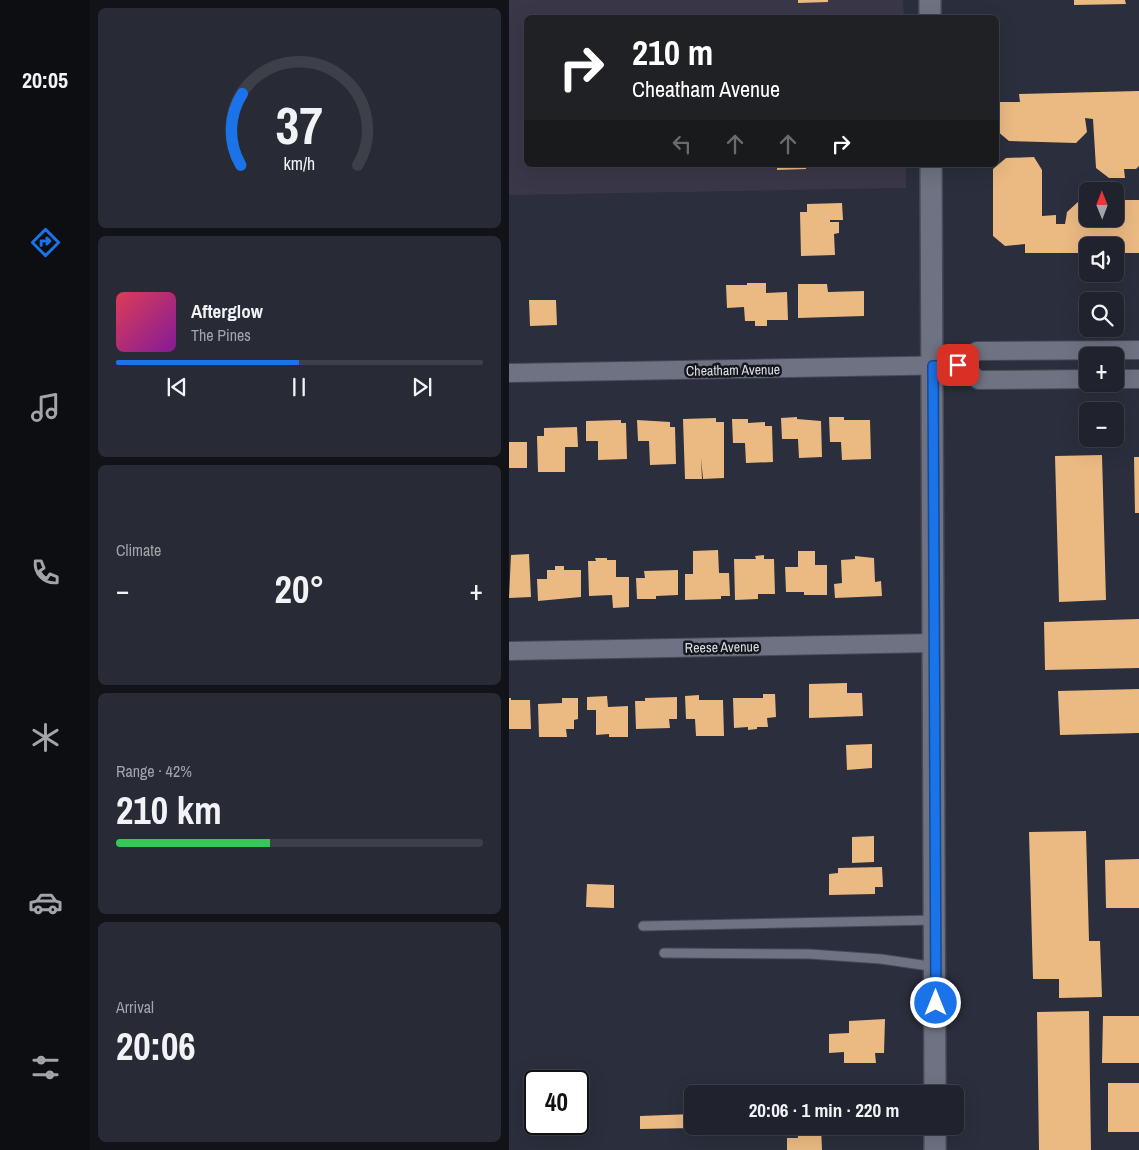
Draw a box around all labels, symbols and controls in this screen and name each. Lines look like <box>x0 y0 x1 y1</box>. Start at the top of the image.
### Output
text: 210 m <box>632 29 713 76</box>
icon: right <box>549 35 614 100</box>
text: 20:05 <box>22 65 68 95</box>
text: Cheatham Avenue <box>632 74 780 104</box>
text: 37 <box>276 90 323 160</box>
icon: left <box>668 130 696 158</box>
icon: ahead <box>721 130 749 158</box>
icon: ahead <box>774 130 802 158</box>
icon: right <box>827 130 855 158</box>
text: km/h <box>284 152 315 176</box>
north arrow <box>1079 182 1124 228</box>
map controls <box>1079 182 1124 447</box>
icon: directions <box>28 225 63 260</box>
button: sound <box>1079 237 1124 282</box>
button: search <box>1079 292 1124 337</box>
text: Afterglow <box>191 298 263 324</box>
text: The Pines <box>191 324 251 346</box>
pin <box>937 344 979 386</box>
button: + <box>1079 347 1124 392</box>
icon: arrive <box>944 351 972 379</box>
street label: Cheatham Avenue <box>686 360 780 380</box>
icon: previous <box>163 373 191 401</box>
icon: pause <box>285 373 313 401</box>
icon: next <box>408 373 436 401</box>
icon: music <box>28 390 63 425</box>
button: − <box>1079 402 1124 447</box>
text: Climate <box>116 539 161 561</box>
icon: phone <box>28 555 63 590</box>
text: 20° <box>275 564 324 615</box>
text: − <box>116 571 129 609</box>
text: + <box>470 571 483 609</box>
street label: Reese Avenue <box>685 637 759 657</box>
icon: climate <box>28 720 63 755</box>
text: Range · 42% <box>116 760 192 782</box>
text: 210 km <box>116 785 222 836</box>
icon: car <box>28 885 63 920</box>
position arrow <box>909 976 961 1028</box>
text: Arrival <box>116 996 154 1018</box>
text: 20:06 <box>116 1021 196 1072</box>
icon: filters <box>28 1050 63 1085</box>
speed limit sign: 40 <box>524 1070 589 1135</box>
text: 20:06 · 1 min · 220 m <box>749 1097 899 1123</box>

